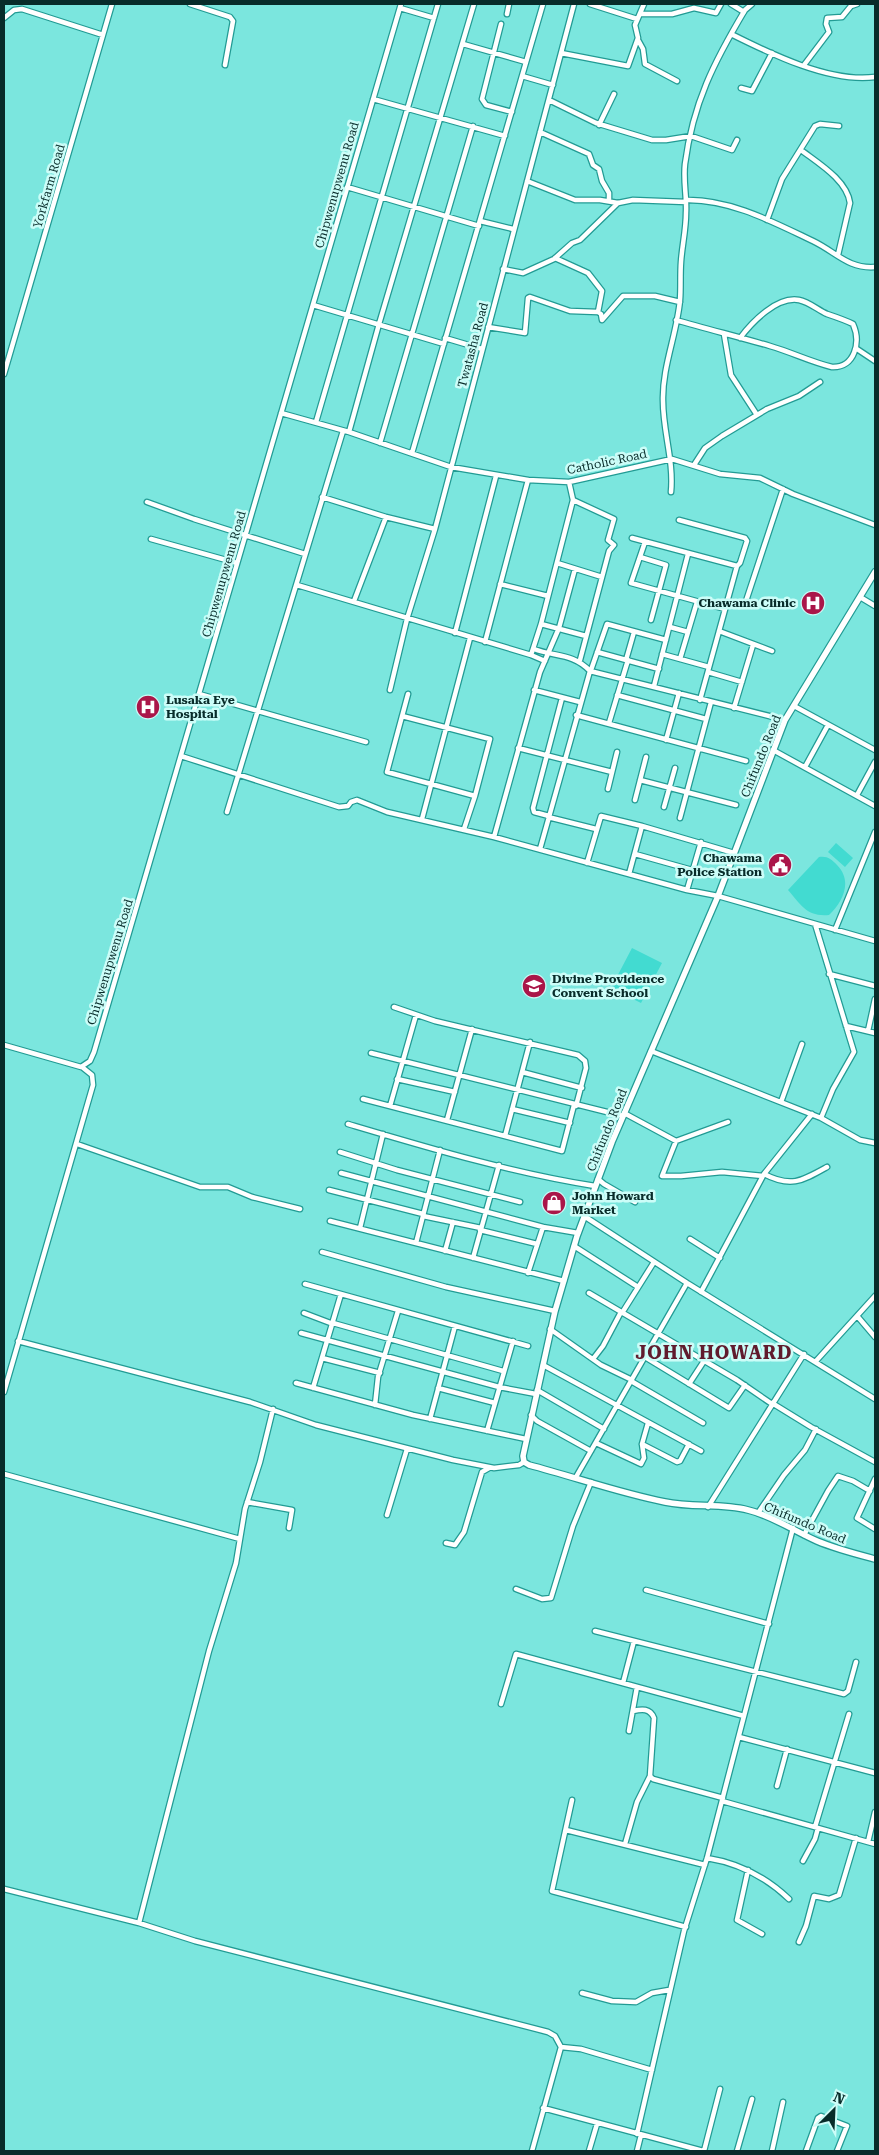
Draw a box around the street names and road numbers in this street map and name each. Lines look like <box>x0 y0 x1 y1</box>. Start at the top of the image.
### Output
street label: Chipwenupwenu Road <box>312 120 362 250</box>
street label: Yorkfarm Road <box>30 142 68 230</box>
street label: Twatasha Road <box>455 301 491 389</box>
street label: Catholic Road <box>566 447 649 477</box>
street label: Chipwenupwenu Road <box>199 509 249 639</box>
street label: Chifundo Road <box>738 712 784 799</box>
street label: Chipwenupwenu Road <box>84 897 136 1027</box>
street label: Chifundo Road <box>584 1086 630 1173</box>
street label: Chifundo Road <box>762 1499 848 1547</box>

